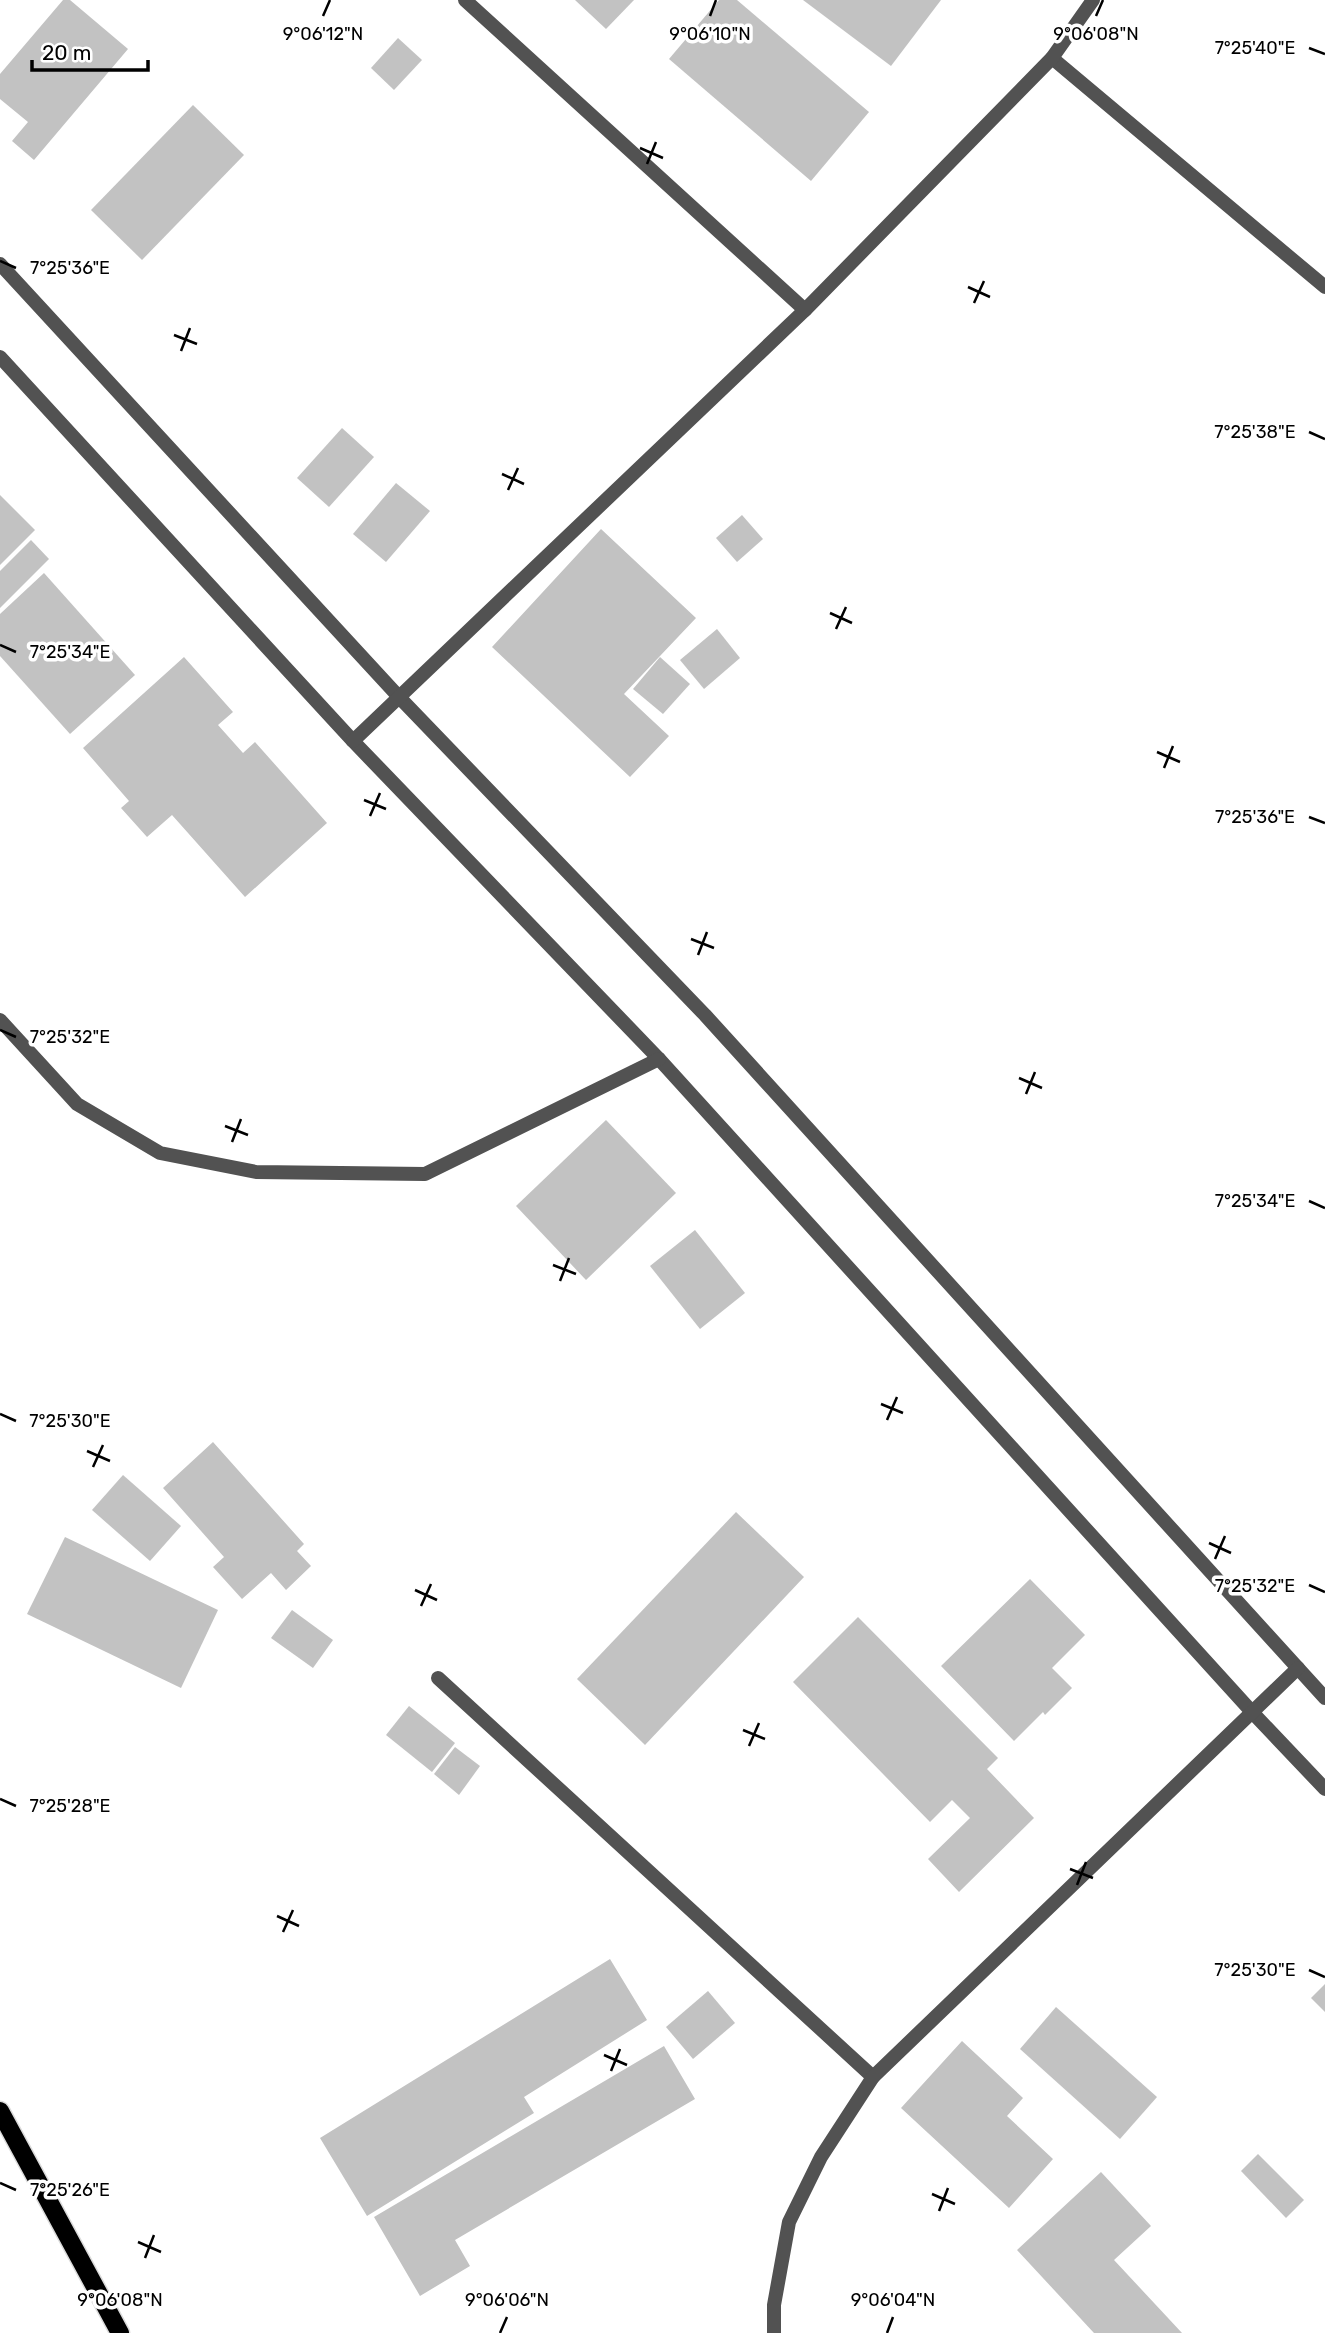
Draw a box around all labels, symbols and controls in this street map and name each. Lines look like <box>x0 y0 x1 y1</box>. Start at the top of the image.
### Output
text: 9°06'12"N <box>283 23 363 45</box>
text: 9°06'10"N <box>669 23 751 45</box>
text: 9°06'08"N <box>1053 23 1139 45</box>
scale bar <box>32 28 147 72</box>
text: 7°25'40"E <box>1215 37 1295 59</box>
text: 20 m <box>42 40 91 65</box>
text: 7°25'36"E <box>30 257 110 279</box>
text: 7°25'38"E <box>1214 421 1296 443</box>
text: 7°25'34"E <box>30 641 110 663</box>
text: 7°25'36"E <box>1215 806 1295 828</box>
text: 7°25'32"E <box>30 1026 110 1048</box>
text: 7°25'34"E <box>1215 1190 1295 1212</box>
text: 7°25'30"E <box>29 1410 111 1432</box>
text: 7°25'32"E <box>1215 1575 1295 1597</box>
text: 7°25'28"E <box>29 1795 111 1817</box>
text: 7°25'30"E <box>1214 1959 1296 1981</box>
text: 7°25'26"E <box>30 2179 110 2201</box>
text: 9°06'08"N <box>77 2289 163 2311</box>
text: 9°06'06"N <box>465 2289 549 2311</box>
text: 9°06'04"N <box>851 2289 935 2311</box>

